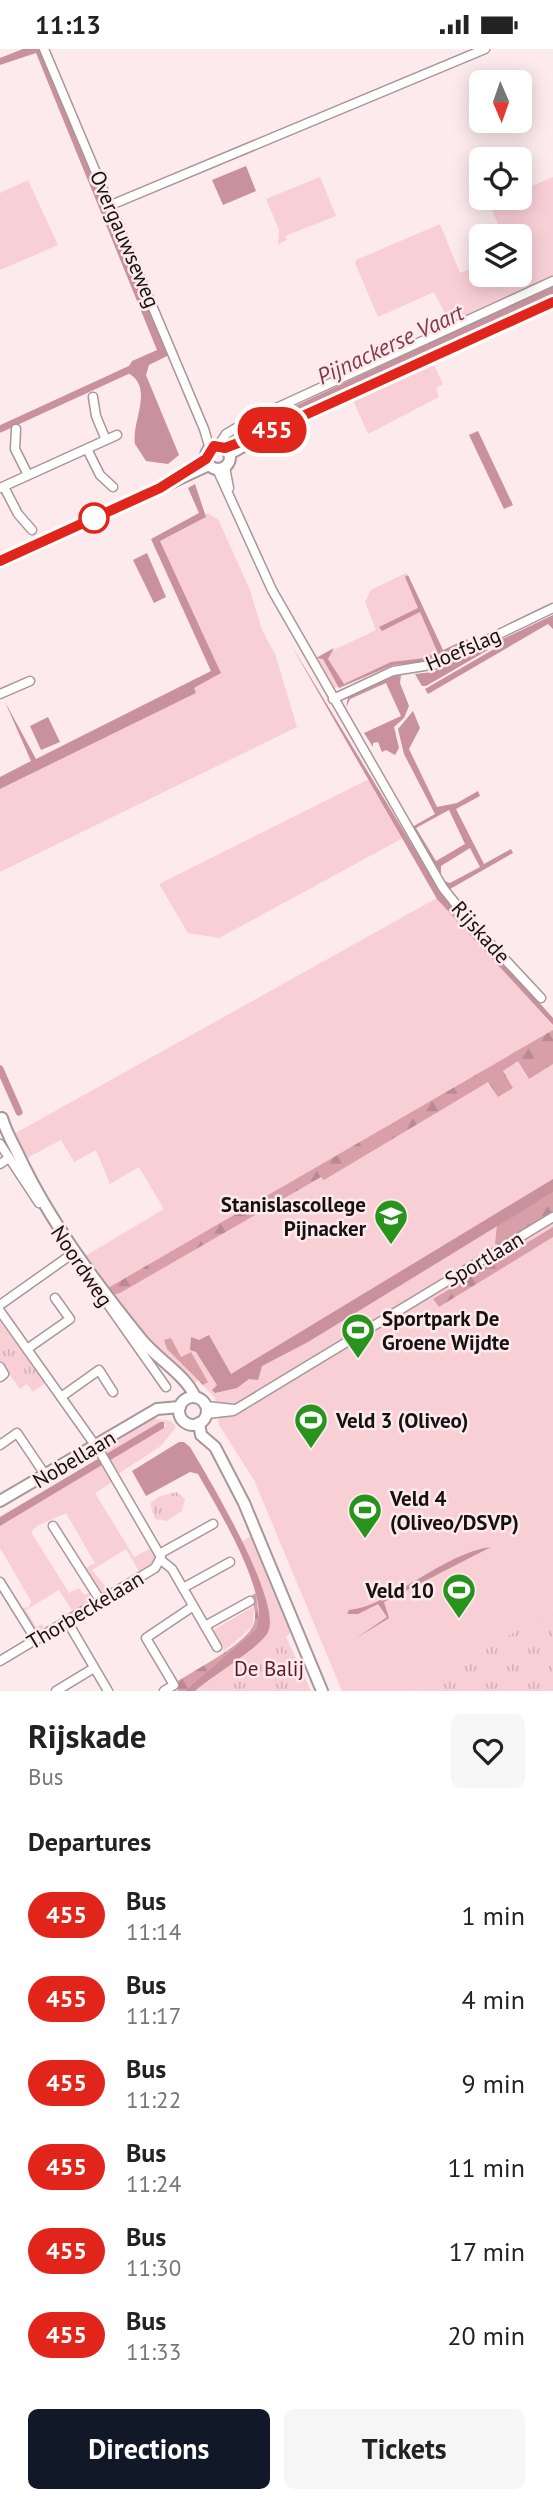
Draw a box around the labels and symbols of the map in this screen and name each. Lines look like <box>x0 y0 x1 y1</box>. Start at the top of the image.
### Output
north arrow <box>469 70 532 133</box>
street label: Overgauwseweg <box>84 166 166 312</box>
water label: Pijnackerse Vaart <box>312 297 470 391</box>
line badge: 455 <box>232 407 312 453</box>
unlabelled marker <box>79 503 109 533</box>
street label: Hoefslag <box>421 621 505 677</box>
street label: Rijskade <box>446 895 516 969</box>
place label: Stanislascollege Pijnacker <box>221 1191 367 1242</box>
school or university icon: Stanislascollege Pijnacker <box>372 1197 410 1246</box>
street label: Noordweg <box>45 1220 119 1312</box>
street label: Sportlaan <box>440 1225 528 1293</box>
place label: Sportpark De Groene Wijdte <box>382 1305 510 1356</box>
sports icon: Sportpark De Groene Wijdte <box>339 1311 377 1360</box>
sports icon: Veld 3 (Oliveo) <box>292 1401 330 1450</box>
place label: Veld 3 (Oliveo) <box>335 1407 468 1434</box>
street label: Nobellaan <box>28 1424 120 1494</box>
place label: Veld 4 (Oliveo/DSVP) <box>389 1485 519 1536</box>
sports icon: Veld 4 (Oliveo/DSVP) <box>346 1491 384 1540</box>
street label: Thorbeckelaan <box>22 1565 148 1655</box>
sports icon: Veld 10 <box>440 1571 478 1620</box>
place label: Veld 10 <box>365 1577 434 1604</box>
park label: De Balij <box>234 1655 304 1682</box>

